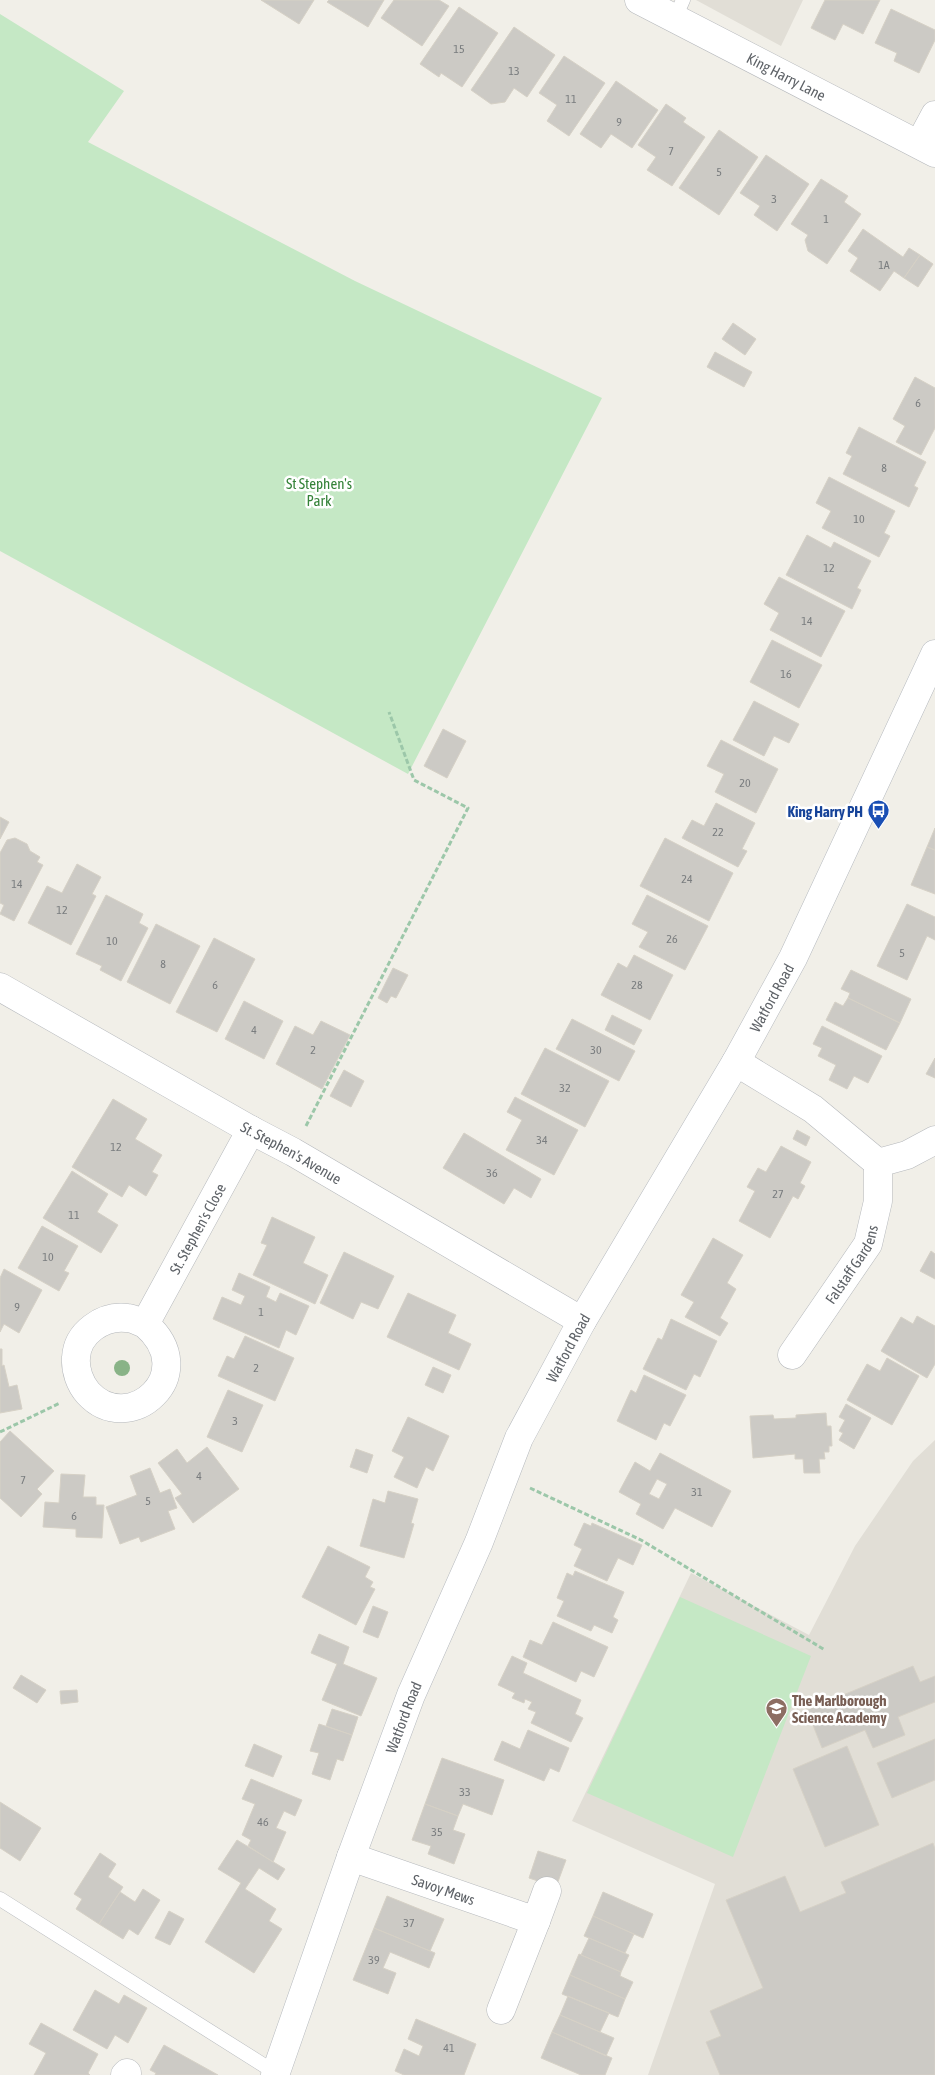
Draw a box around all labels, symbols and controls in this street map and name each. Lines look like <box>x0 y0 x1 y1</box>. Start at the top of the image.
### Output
house number: 15 <box>453 42 465 56</box>
street label: King Harry Lane <box>744 49 829 104</box>
house number: 13 <box>508 64 520 78</box>
house number: 11 <box>565 92 577 106</box>
house number: 9 <box>616 115 622 129</box>
house number: 7 <box>668 144 674 158</box>
house number: 5 <box>716 165 722 179</box>
house number: 3 <box>771 192 777 206</box>
house number: 1 <box>823 212 829 226</box>
house number: 1A <box>878 258 890 272</box>
house number: 6 <box>915 396 921 410</box>
house number: 8 <box>881 461 887 475</box>
park label: St Stephen's Park <box>286 475 352 509</box>
house number: 10 <box>853 512 865 526</box>
house number: 12 <box>823 561 835 575</box>
house number: 14 <box>801 614 813 628</box>
house number: 16 <box>780 667 792 681</box>
house number: 20 <box>739 776 751 790</box>
bus stop icon: King Harry PH <box>867 799 891 830</box>
place label: King Harry PH <box>788 803 863 820</box>
house number: 22 <box>712 825 724 839</box>
house number: 24 <box>681 872 693 886</box>
house number: 14 <box>11 877 23 891</box>
house number: 12 <box>56 903 68 917</box>
house number: 26 <box>666 932 678 946</box>
house number: 10 <box>106 934 118 948</box>
house number: 5 <box>899 946 905 960</box>
house number: 8 <box>160 957 166 971</box>
street label: Watford Road <box>746 961 797 1035</box>
house number: 6 <box>212 978 218 992</box>
house number: 28 <box>631 978 643 992</box>
house number: 4 <box>251 1023 257 1037</box>
house number: 2 <box>310 1043 316 1057</box>
house number: 30 <box>590 1043 602 1057</box>
house number: 32 <box>559 1081 571 1095</box>
street label: St. Stephen's Avenue <box>238 1118 345 1187</box>
house number: 34 <box>536 1133 548 1147</box>
house number: 12 <box>110 1140 122 1154</box>
house number: 36 <box>486 1166 498 1180</box>
street label: St. Stephen's Close <box>166 1180 229 1277</box>
house number: 27 <box>772 1187 784 1201</box>
house number: 11 <box>68 1208 80 1222</box>
street label: Falstaff Gardens <box>821 1223 881 1307</box>
house number: 10 <box>42 1250 54 1264</box>
house number: 9 <box>14 1300 20 1314</box>
house number: 1 <box>258 1305 264 1319</box>
street label: Watford Road <box>542 1310 593 1385</box>
house number: 2 <box>253 1361 259 1375</box>
house number: 3 <box>232 1414 238 1428</box>
house number: 4 <box>196 1469 202 1483</box>
house number: 7 <box>20 1473 26 1487</box>
house number: 31 <box>691 1485 703 1499</box>
house number: 5 <box>145 1494 151 1508</box>
house number: 6 <box>71 1509 77 1523</box>
street label: Watford Road <box>382 1679 424 1755</box>
place label: The Marlborough Science Academy <box>792 1692 887 1726</box>
school or university icon: The Marlborough Science Academy <box>764 1697 788 1728</box>
house number: 33 <box>459 1785 471 1799</box>
house number: 46 <box>257 1815 269 1829</box>
house number: 35 <box>431 1825 443 1839</box>
street label: Savoy Mews <box>410 1870 477 1908</box>
house number: 37 <box>403 1916 415 1930</box>
house number: 39 <box>368 1953 380 1967</box>
house number: 41 <box>443 2041 455 2055</box>

